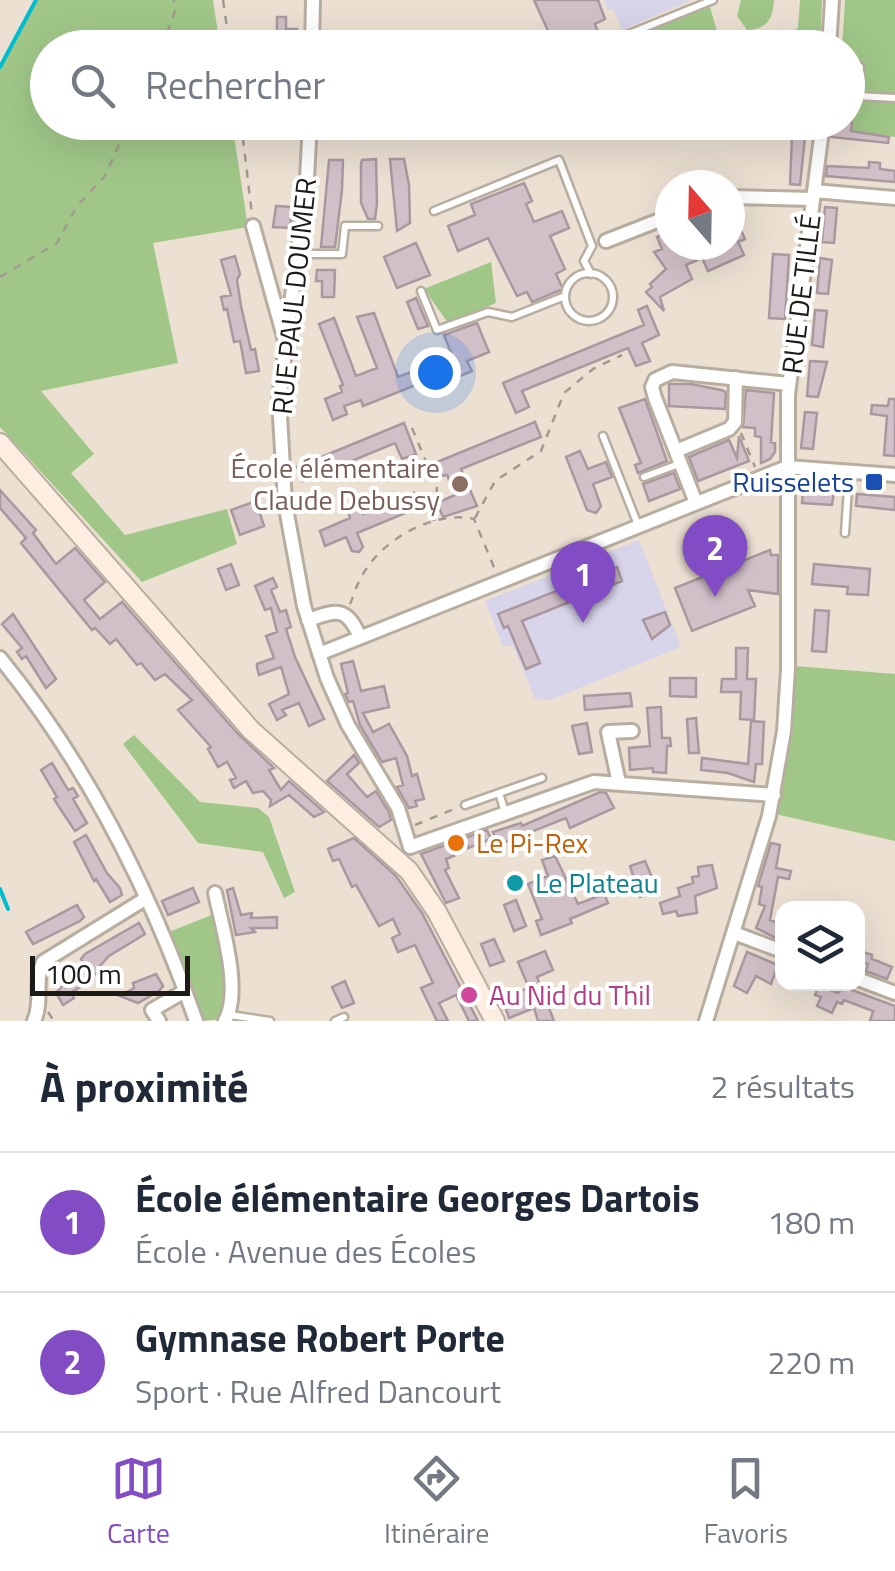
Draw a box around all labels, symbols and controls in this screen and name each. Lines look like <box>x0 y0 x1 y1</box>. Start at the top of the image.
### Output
search box <box>30 30 865 140</box>
text: Rechercher <box>145 56 326 114</box>
icon: search <box>65 58 120 113</box>
north arrow <box>655 170 745 260</box>
street label: RUE PAUL DOUMER <box>260 176 327 416</box>
street label: RUE DE TILLÉ <box>769 212 832 376</box>
your location <box>410 347 461 398</box>
place label: École élémentaire Claude Debussy <box>230 446 440 521</box>
place label: Ruisselets <box>732 460 854 503</box>
marker: Ruisselets <box>863 471 885 493</box>
marker: École élémentaire Claude Debussy <box>449 473 471 495</box>
pin: 2 <box>682 514 748 597</box>
pin: 1 <box>550 540 616 623</box>
place label: Le Pi-Rex <box>476 821 589 864</box>
marker: Le Pi-Rex <box>445 832 467 854</box>
place label: Le Plateau <box>535 861 659 904</box>
marker: Le Plateau <box>504 872 526 894</box>
map controls <box>775 901 865 991</box>
button: layers <box>775 901 865 991</box>
scale bar <box>30 951 190 996</box>
text: 100 m <box>45 952 122 995</box>
place label: Au Nid du Thil <box>489 973 651 1016</box>
marker: Au Nid du Thil <box>458 984 480 1006</box>
text: À proximité <box>40 1054 248 1118</box>
text: 2 résultats <box>710 1062 855 1110</box>
text: École élémentaire Georges Dartois <box>135 1169 700 1227</box>
text: 1 <box>64 1198 81 1246</box>
text: 180 m <box>767 1198 855 1246</box>
text: École · Avenue des Écoles <box>135 1227 476 1275</box>
text: Gymnase Robert Porte <box>135 1309 505 1367</box>
text: 2 <box>64 1338 81 1386</box>
text: 220 m <box>767 1338 855 1386</box>
text: Sport · Rue Alfred Dancourt <box>135 1367 501 1415</box>
tab: Carte <box>107 1451 170 1554</box>
tab: Itinéraire <box>384 1451 489 1554</box>
tab: Favoris <box>703 1451 788 1554</box>

